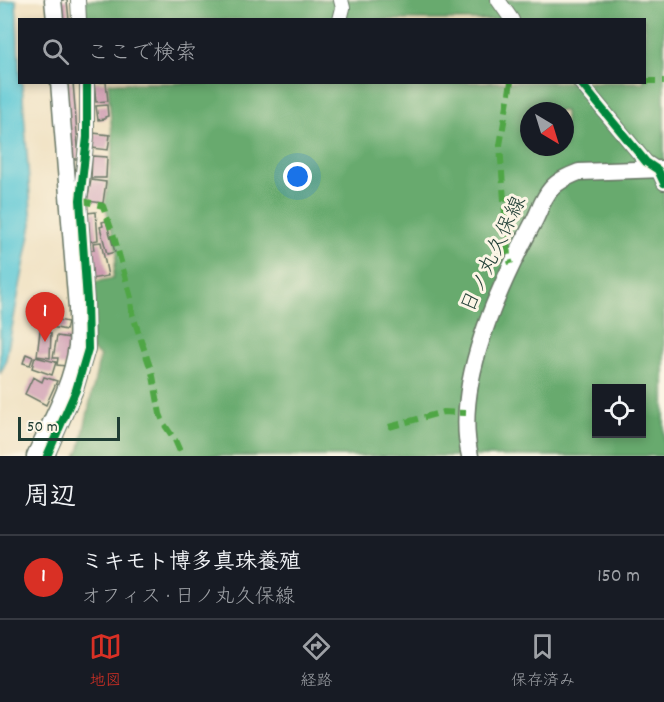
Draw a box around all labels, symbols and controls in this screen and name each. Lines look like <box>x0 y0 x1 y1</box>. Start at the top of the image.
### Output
search box <box>18 18 646 84</box>
icon: search <box>39 35 72 68</box>
text: ここで検索 <box>87 39 197 70</box>
north arrow <box>520 102 574 156</box>
your location <box>283 162 312 191</box>
street label: 日ノ丸久保線 <box>455 192 535 318</box>
pin: 1 <box>26 292 64 342</box>
map controls <box>592 384 646 438</box>
button: locate <box>592 384 646 438</box>
scale bar <box>18 414 120 442</box>
text: 50 m <box>27 416 58 439</box>
text: 周辺 <box>24 480 76 517</box>
text: ミキモト博多真珠養殖 <box>81 548 301 579</box>
text: 1 <box>41 563 46 591</box>
text: 150 m <box>597 563 640 591</box>
text: オフィス · 日ノ丸久保線 <box>81 584 295 612</box>
tab: 地図 <box>89 630 122 693</box>
tab: 経路 <box>300 630 333 693</box>
tab: 保存済み <box>511 630 575 693</box>

